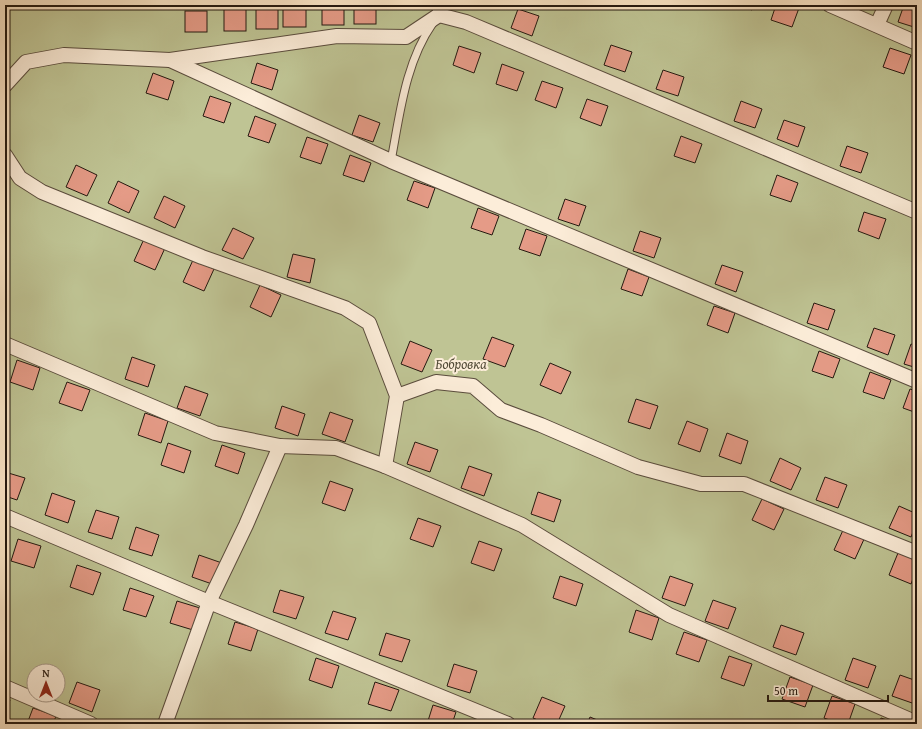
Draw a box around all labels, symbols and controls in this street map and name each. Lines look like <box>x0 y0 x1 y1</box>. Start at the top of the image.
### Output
park label: Бобровка <box>435 354 487 374</box>
north arrow <box>26 663 66 703</box>
text: N <box>42 665 50 681</box>
scale bar <box>768 677 888 703</box>
text: 50 m <box>774 682 798 699</box>

